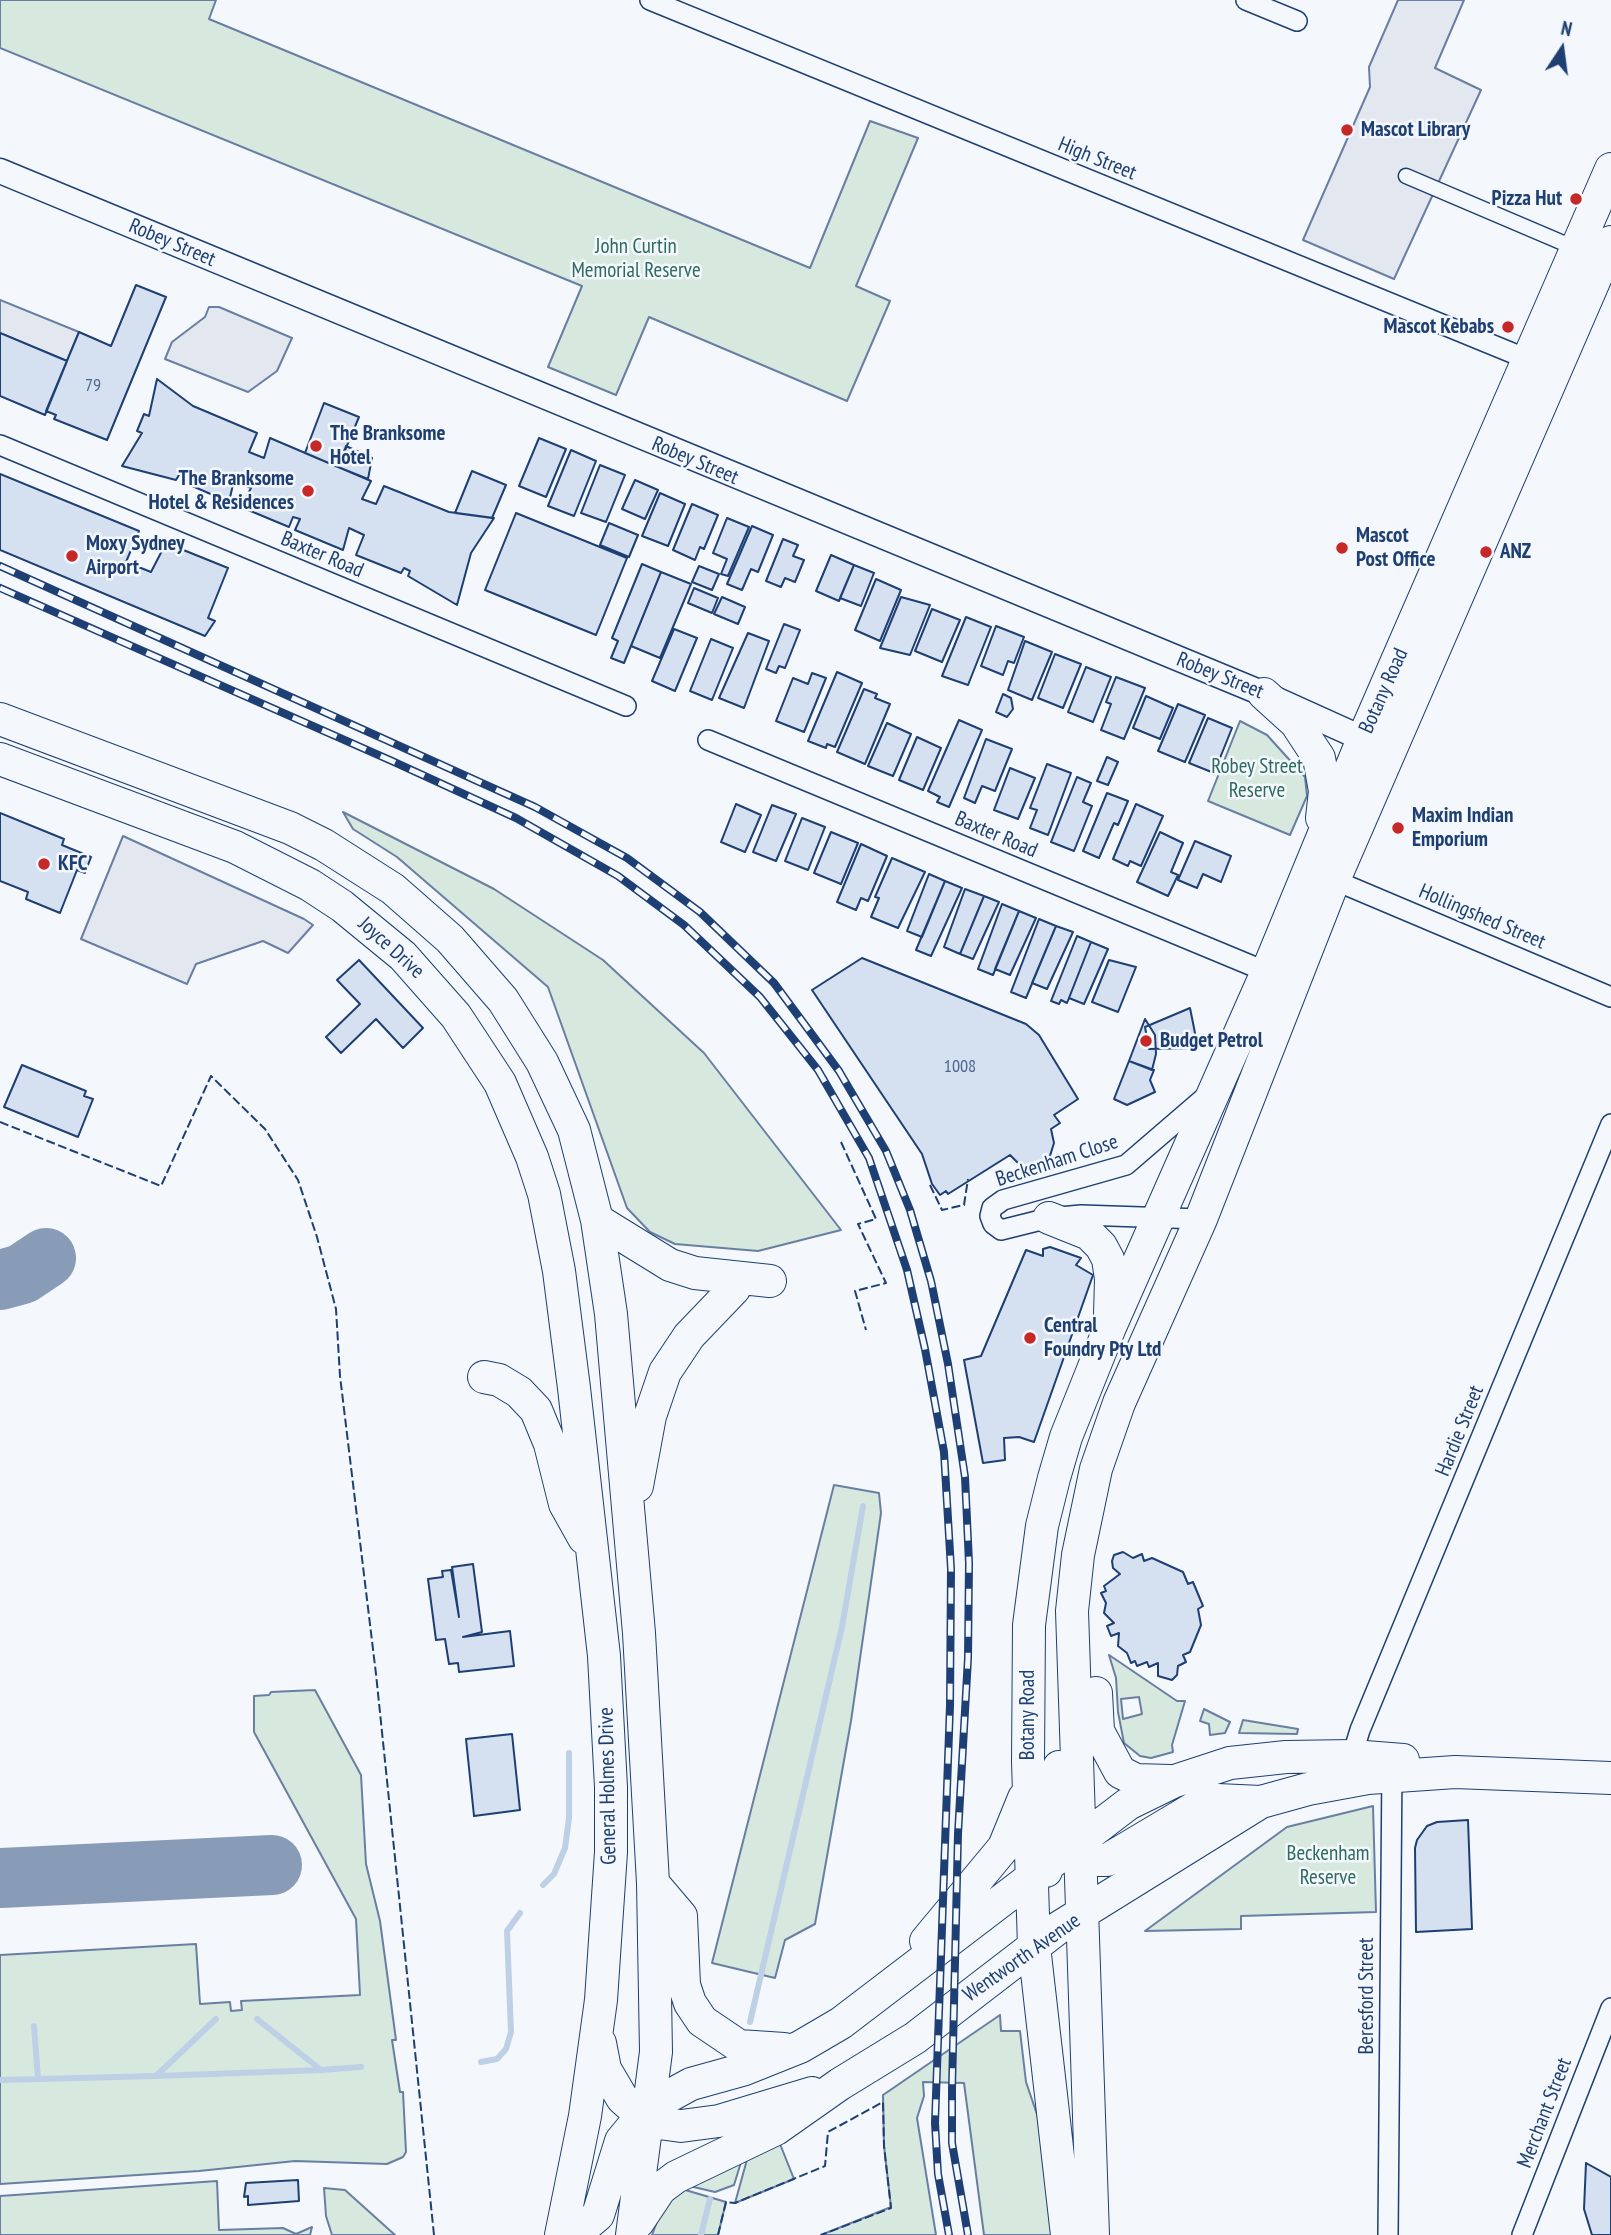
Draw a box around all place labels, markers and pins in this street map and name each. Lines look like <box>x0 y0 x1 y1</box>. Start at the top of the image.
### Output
place label: Mascot Library <box>1361 117 1470 143</box>
marker: Mascot Library <box>1339 122 1355 138</box>
place label: Pizza Hut <box>1492 186 1562 212</box>
marker: Pizza Hut <box>1568 191 1584 207</box>
place label: Mascot Kebabs <box>1384 314 1494 340</box>
marker: Mascot Kebabs <box>1500 319 1516 335</box>
place label: The Branksome Hotel <box>330 421 445 471</box>
marker: The Branksome Hotel <box>308 438 324 454</box>
place label: The Branksome Hotel & Residences <box>149 466 294 516</box>
marker: The Branksome Hotel & Residences <box>300 483 316 499</box>
place label: Mascot Post Office <box>1356 523 1435 573</box>
place label: Moxy Sydney Airport <box>86 531 185 581</box>
place label: ANZ <box>1500 539 1531 565</box>
marker: Mascot Post Office <box>1334 540 1350 556</box>
marker: ANZ <box>1478 544 1494 560</box>
marker: Moxy Sydney Airport <box>64 548 80 564</box>
place label: Maxim Indian Emporium <box>1412 803 1513 853</box>
marker: Maxim Indian Emporium <box>1390 820 1406 836</box>
place label: KFC <box>58 851 87 877</box>
marker: KFC <box>36 856 52 872</box>
place label: Budget Petrol <box>1160 1028 1263 1054</box>
marker: Budget Petrol <box>1138 1033 1154 1049</box>
place label: Central Foundry Pty Ltd <box>1044 1313 1161 1363</box>
marker: Central Foundry Pty Ltd <box>1022 1330 1038 1346</box>

